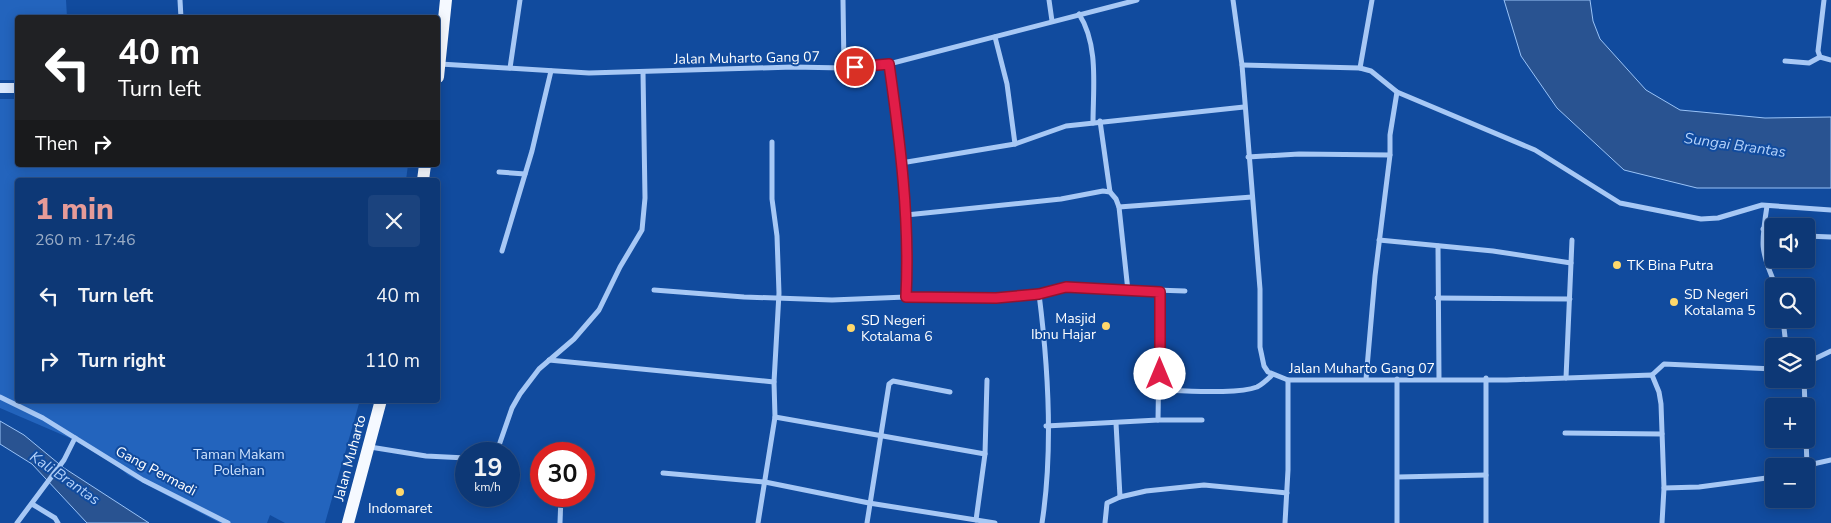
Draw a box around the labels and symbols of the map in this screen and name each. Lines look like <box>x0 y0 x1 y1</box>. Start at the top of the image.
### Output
pin <box>834 46 876 88</box>
street label: Jalan Muharto Gang 07 <box>673 47 820 69</box>
water label: Sungai Brantas <box>1683 128 1787 162</box>
place label: TK Bina Putra <box>1627 256 1713 275</box>
marker: TK Bina Putra <box>1611 259 1623 271</box>
place label: SD Negeri Kotalama 5 <box>1684 285 1756 320</box>
marker: SD Negeri Kotalama 5 <box>1668 296 1680 308</box>
place label: Masjid Ibnu Hajar <box>1031 309 1096 344</box>
place label: SD Negeri Kotalama 6 <box>861 311 933 346</box>
marker: Masjid Ibnu Hajar <box>1100 320 1112 332</box>
marker: SD Negeri Kotalama 6 <box>845 322 857 334</box>
position arrow <box>1133 347 1185 399</box>
street label: Jalan Muharto Gang 07 <box>1288 359 1435 378</box>
street label: Jalan Muharto <box>329 413 371 504</box>
street label: Gang Permadi <box>112 442 200 500</box>
speed limit sign: 30 <box>530 442 595 507</box>
park label: Taman Makam Polehan <box>193 445 285 480</box>
water label: Kali Brantas <box>26 446 104 510</box>
marker: Indomaret <box>394 486 406 498</box>
place label: Indomaret <box>368 499 432 518</box>

